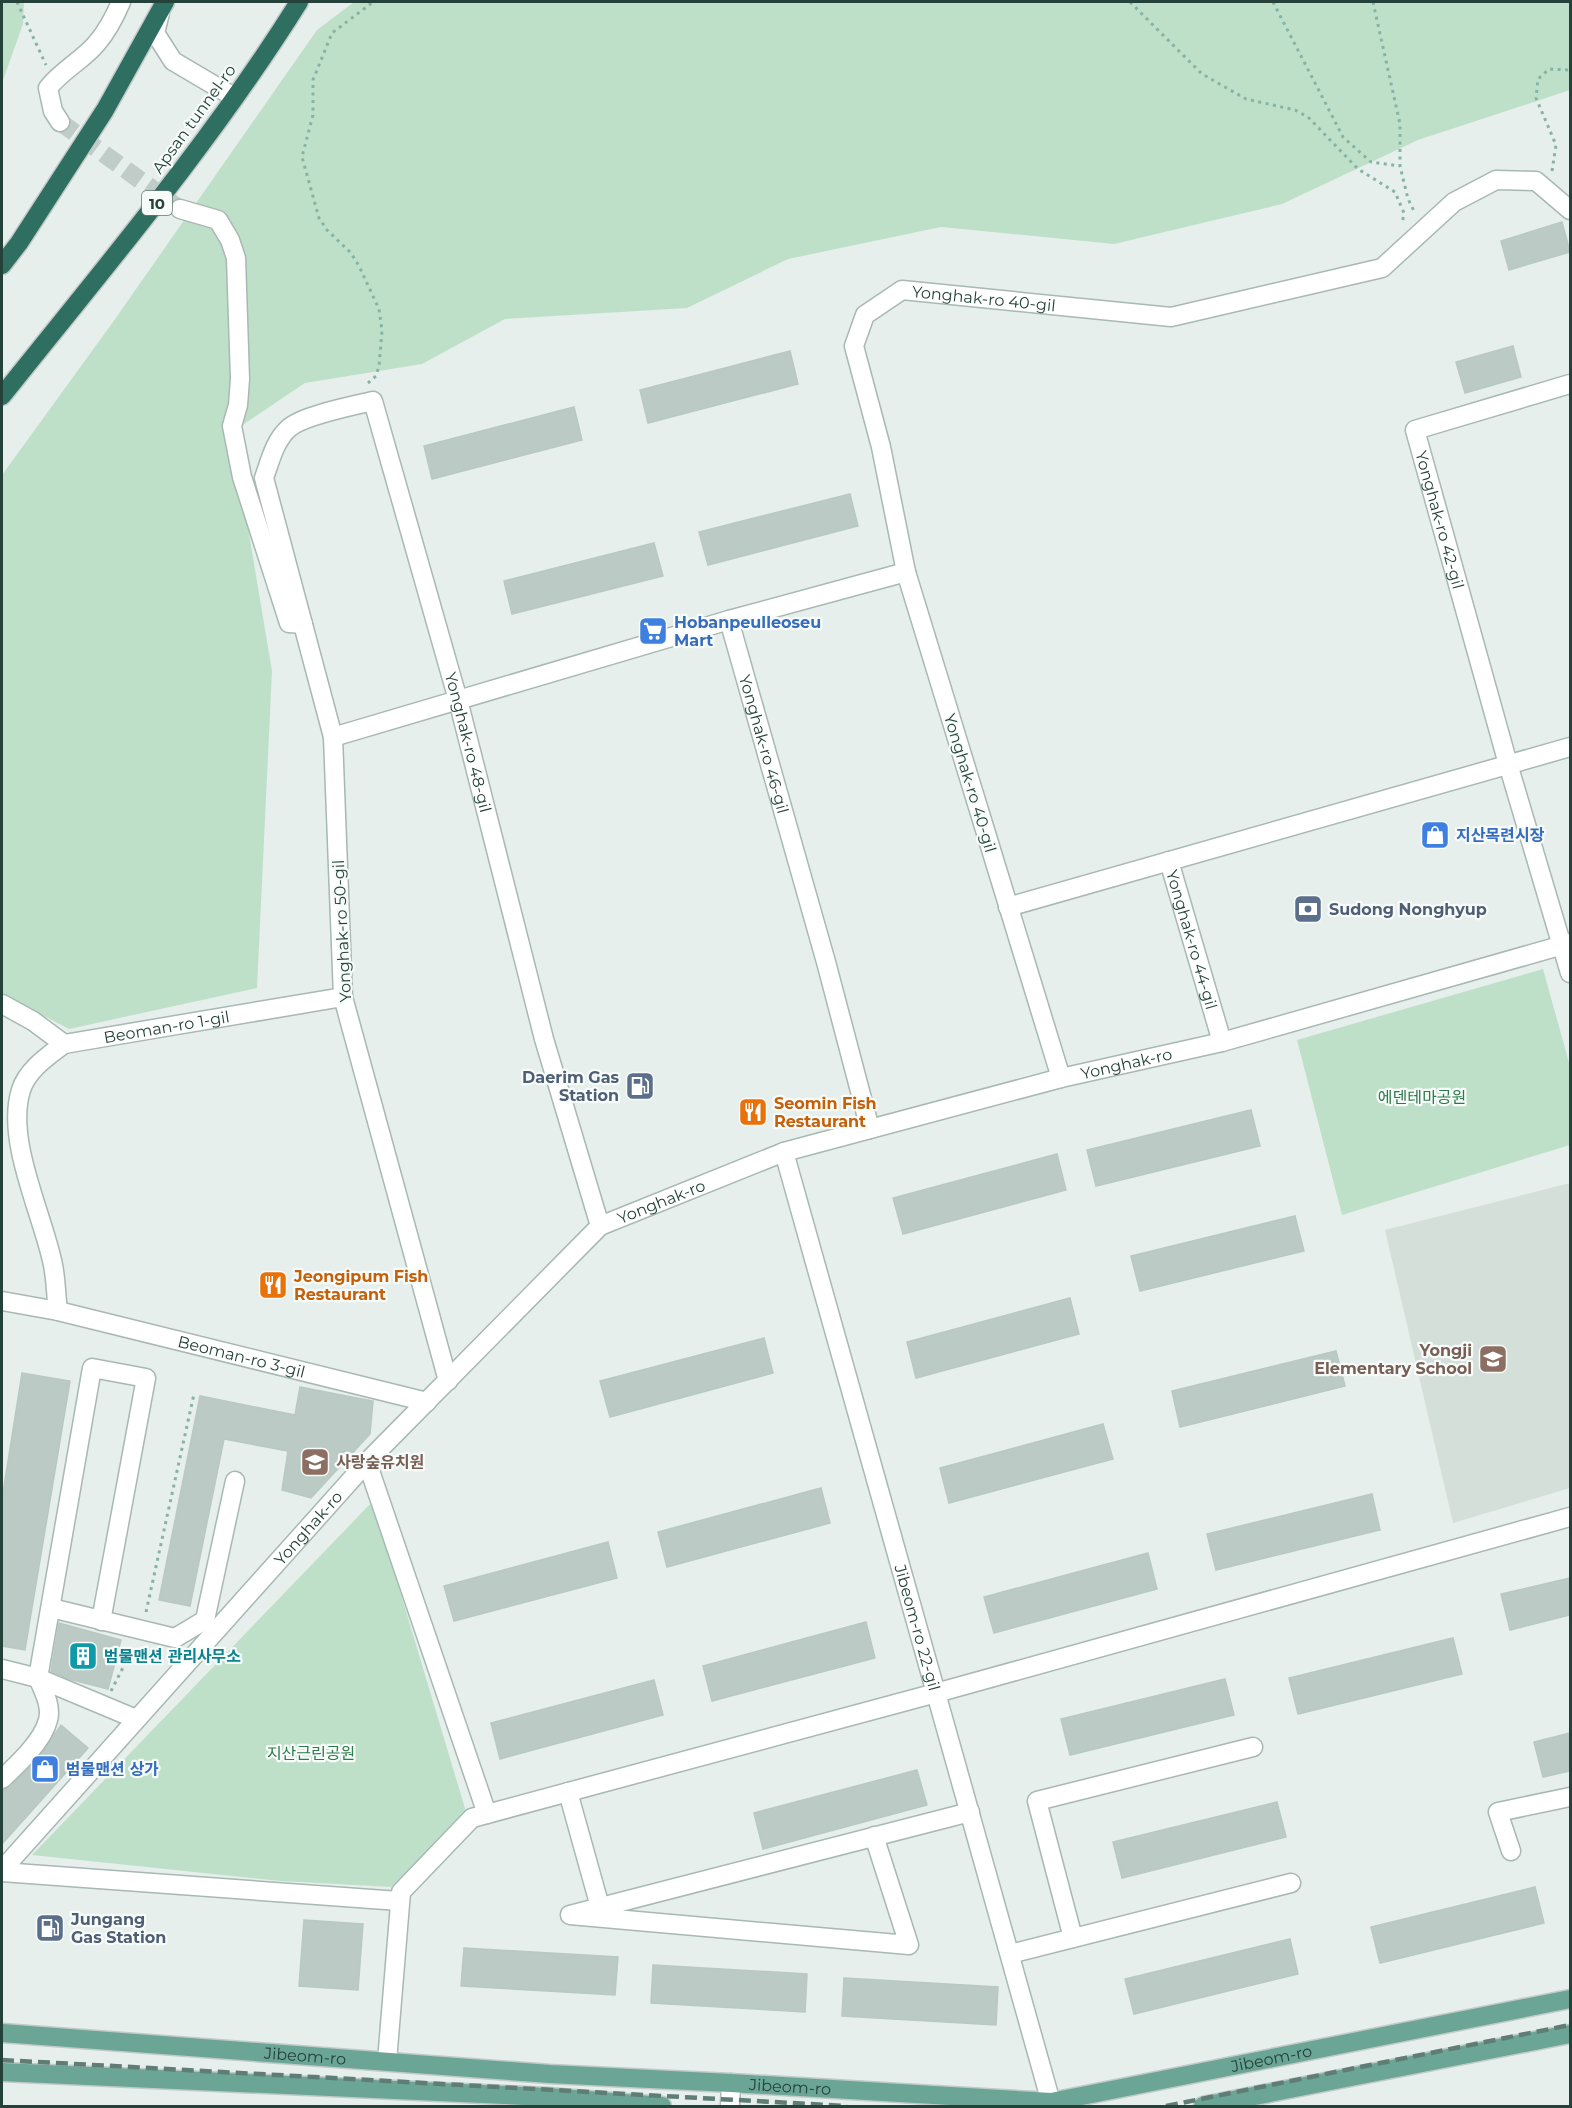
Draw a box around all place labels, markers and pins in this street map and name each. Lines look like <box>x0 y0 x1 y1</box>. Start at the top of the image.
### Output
place label: Hobanpeulleoseu Mart <box>674 613 821 650</box>
supermarket icon: Hobanpeulleoseu Mart <box>637 615 669 647</box>
shop icon: 지산목련시장 <box>1419 819 1451 851</box>
place label: 지산목련시장 <box>1456 826 1545 845</box>
bank icon: Sudong Nonghyup <box>1292 893 1324 925</box>
place label: Sudong Nonghyup <box>1329 900 1487 919</box>
place label: Daerim Gas Station <box>522 1068 619 1105</box>
fuel station icon: Daerim Gas Station <box>624 1070 656 1102</box>
place label: Seomin Fish Restaurant <box>774 1094 877 1131</box>
restaurant icon: Seomin Fish Restaurant <box>737 1096 769 1128</box>
place label: Jeongipum Fish Restaurant <box>293 1267 428 1304</box>
restaurant icon: Jeongipum Fish Restaurant <box>257 1269 289 1301</box>
place label: Yongji Elementary School <box>1314 1341 1472 1378</box>
school or university icon: Yongji Elementary School <box>1477 1343 1509 1375</box>
school or university icon: 사랑숲유치원 <box>299 1446 331 1478</box>
place label: 사랑숲유치원 <box>336 1453 424 1472</box>
building icon: 범물맨션 관리사무소 <box>67 1640 99 1672</box>
place label: 범물맨션 관리사무소 <box>104 1647 241 1666</box>
shop icon: 범물맨션 상가 <box>29 1753 61 1785</box>
place label: 범물맨션 상가 <box>66 1760 159 1779</box>
place label: Jungang Gas Station <box>70 1910 166 1947</box>
fuel station icon: Jungang Gas Station <box>34 1912 66 1944</box>

